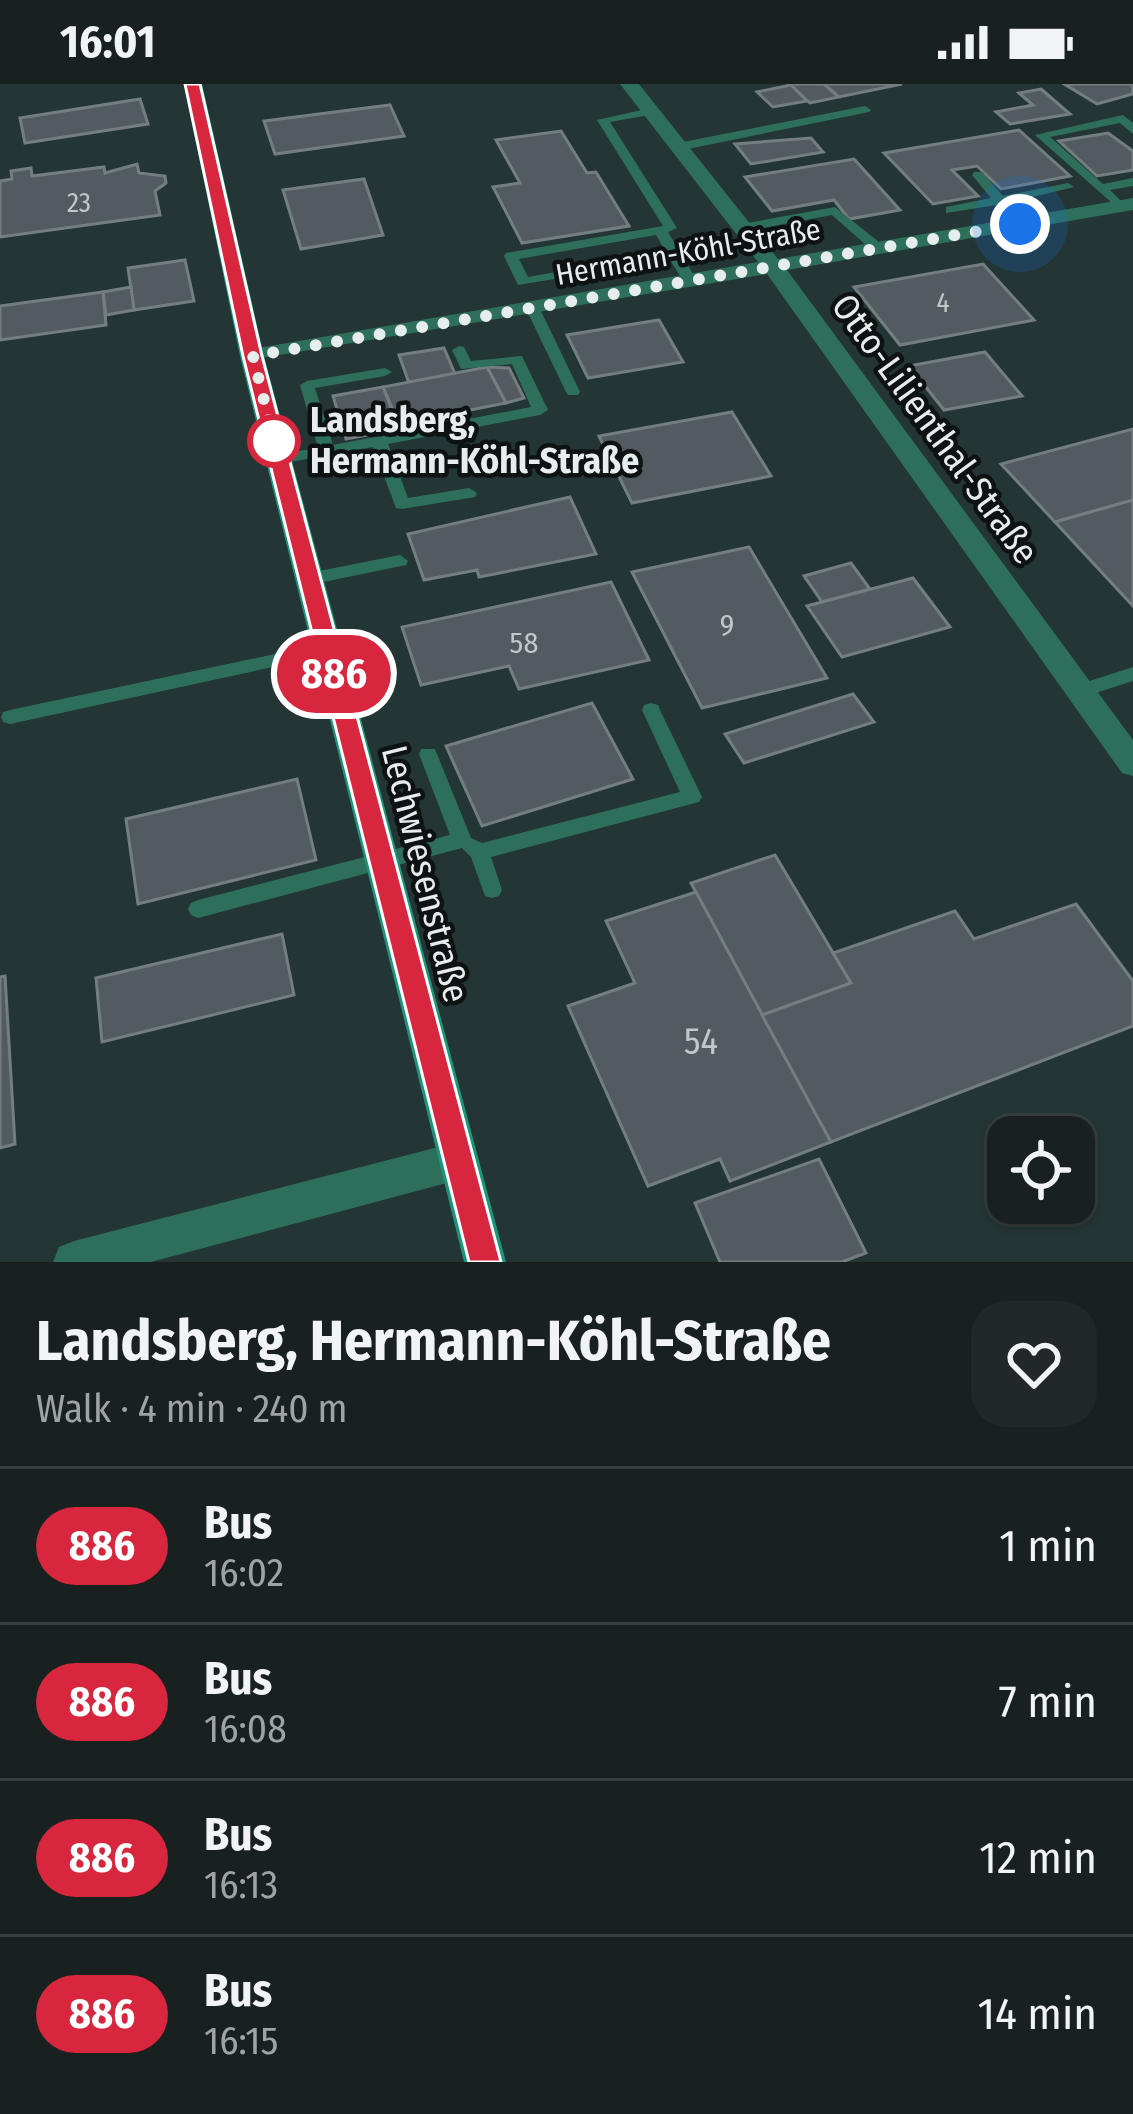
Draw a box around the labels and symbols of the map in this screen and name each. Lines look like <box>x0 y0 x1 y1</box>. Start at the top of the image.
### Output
house number: 23 <box>67 187 91 219</box>
your location <box>990 194 1050 254</box>
street label: Hermann-Köhl-Straße <box>553 211 823 293</box>
street label: Otto-Lilienthal-Straße <box>822 285 1048 573</box>
house number: 4 <box>936 287 950 319</box>
place label: Landsberg, Hermann-Köhl-Straße <box>310 398 639 483</box>
marker: Landsberg, Hermann-Köhl-Straße <box>249 416 299 466</box>
house number: 9 <box>720 607 734 643</box>
house number: 58 <box>510 625 538 661</box>
line badge: 886 <box>265 635 403 713</box>
street label: Lechwiesenstraße <box>372 741 478 1007</box>
house number: 54 <box>684 1020 718 1064</box>

